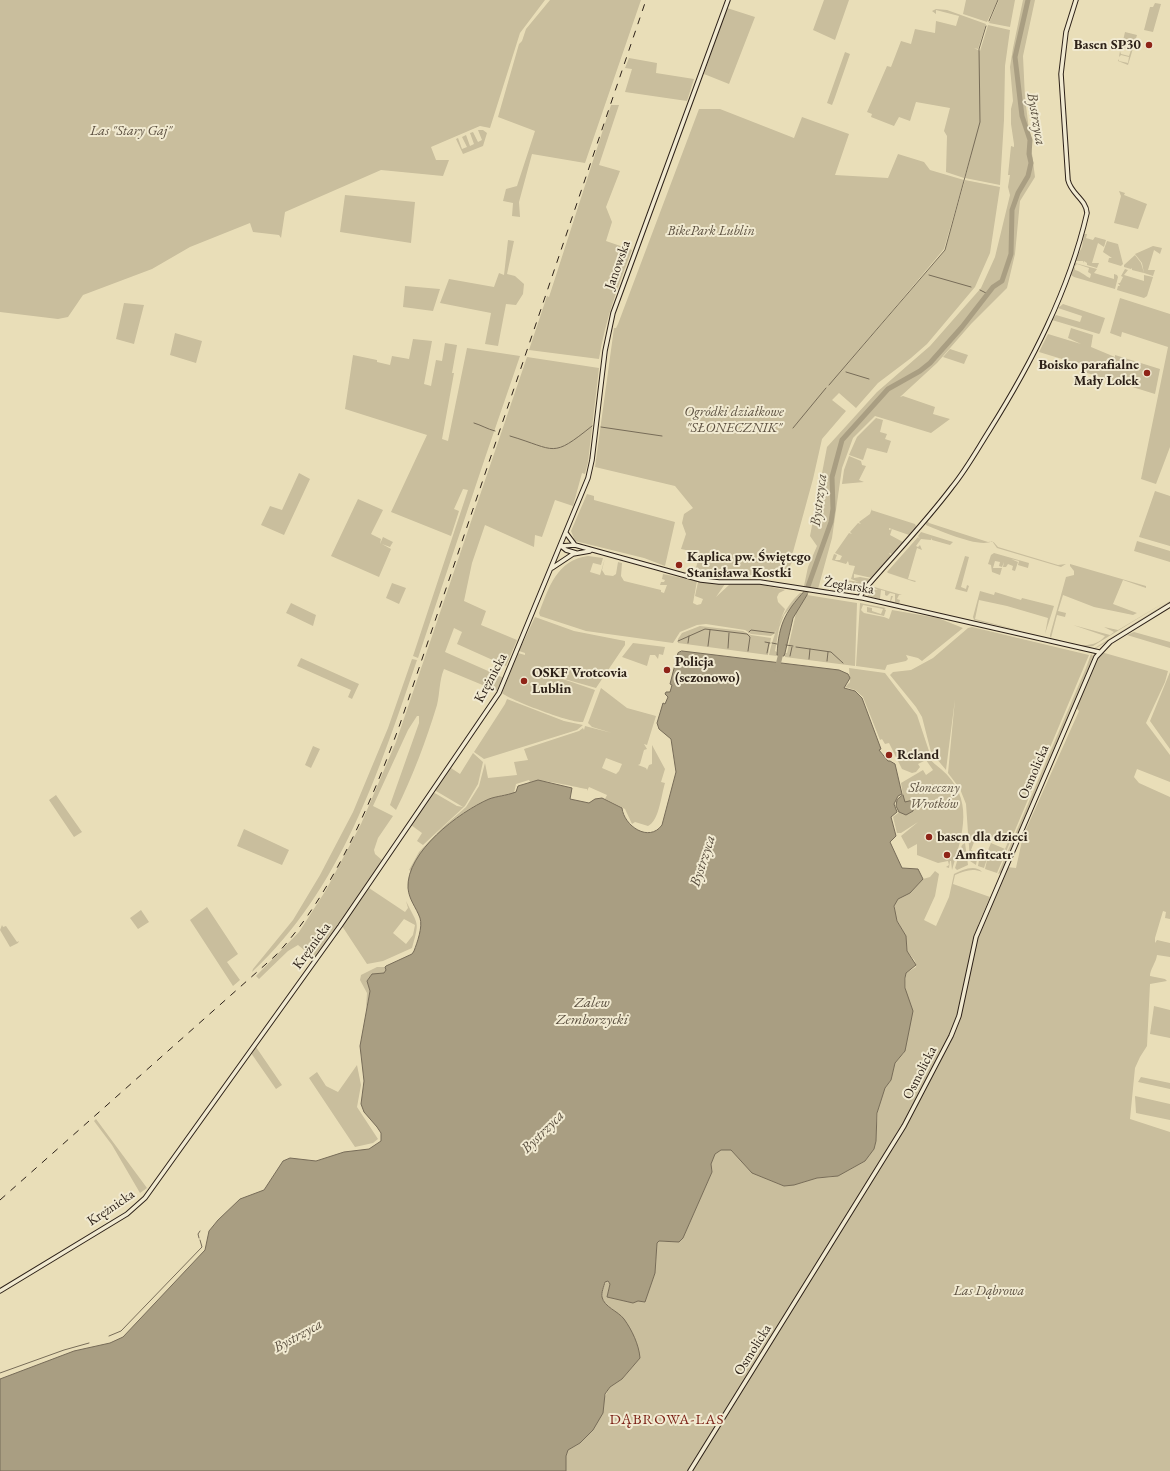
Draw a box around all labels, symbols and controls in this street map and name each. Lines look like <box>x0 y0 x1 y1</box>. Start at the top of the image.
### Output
place label: Basen SP30 <box>1074 37 1141 53</box>
marker: Basen SP30 <box>1144 40 1154 50</box>
water label: Bystrzyca <box>1023 91 1049 147</box>
park label: Las "Stary Gaj" <box>90 123 172 139</box>
park label: BikePark Lublin <box>667 223 755 239</box>
street label: Janowska <box>601 238 635 292</box>
place label: Boisko parafialne Mały Lolek <box>1038 357 1139 390</box>
marker: Boisko parafialne Mały Lolek <box>1142 368 1152 378</box>
park label: Ogródki działkowe "SŁONECZNIK" <box>684 404 784 436</box>
water label: Bystrzyca <box>807 473 831 527</box>
place label: Kaplica pw. Świętego Stanisława Kostki <box>687 549 811 582</box>
marker: Kaplica pw. Świętego Stanisława Kostki <box>674 560 684 570</box>
street label: Żeglarska <box>823 574 875 598</box>
street label: Krężnicka <box>471 650 511 706</box>
place label: Policja (sezonowo) <box>675 654 740 686</box>
place label: OSKF Vrotcovia Lublin <box>532 665 627 698</box>
marker: Policja (sezonowo) <box>662 665 672 675</box>
marker: OSKF Vrotcovia Lublin <box>519 676 529 686</box>
street label: Osmolicka <box>1015 742 1053 802</box>
place label: Reland <box>897 747 939 763</box>
marker: Reland <box>884 750 894 760</box>
park label: Słoneczny Wrotków <box>908 780 960 812</box>
place label: basen dla dzieci <box>937 829 1028 845</box>
marker: basen dla dzieci <box>924 832 934 842</box>
water label: Bystrzyca <box>686 833 720 889</box>
place label: Amfiteatr <box>955 847 1013 863</box>
marker: Amfiteatr <box>942 850 952 860</box>
street label: Krężnicka <box>289 919 335 973</box>
water label: Zalew Zemborzycki <box>556 994 628 1029</box>
street label: Osmolicka <box>899 1044 941 1102</box>
water label: Bystrzyca <box>518 1107 568 1157</box>
street label: Krężnicka <box>84 1186 138 1230</box>
park label: Las Dąbrowa <box>954 1283 1024 1299</box>
water label: Bystrzyca <box>270 1315 326 1357</box>
street label: Osmolicka <box>731 1321 775 1379</box>
district label: DĄBROWA-LAS <box>609 1411 725 1429</box>

